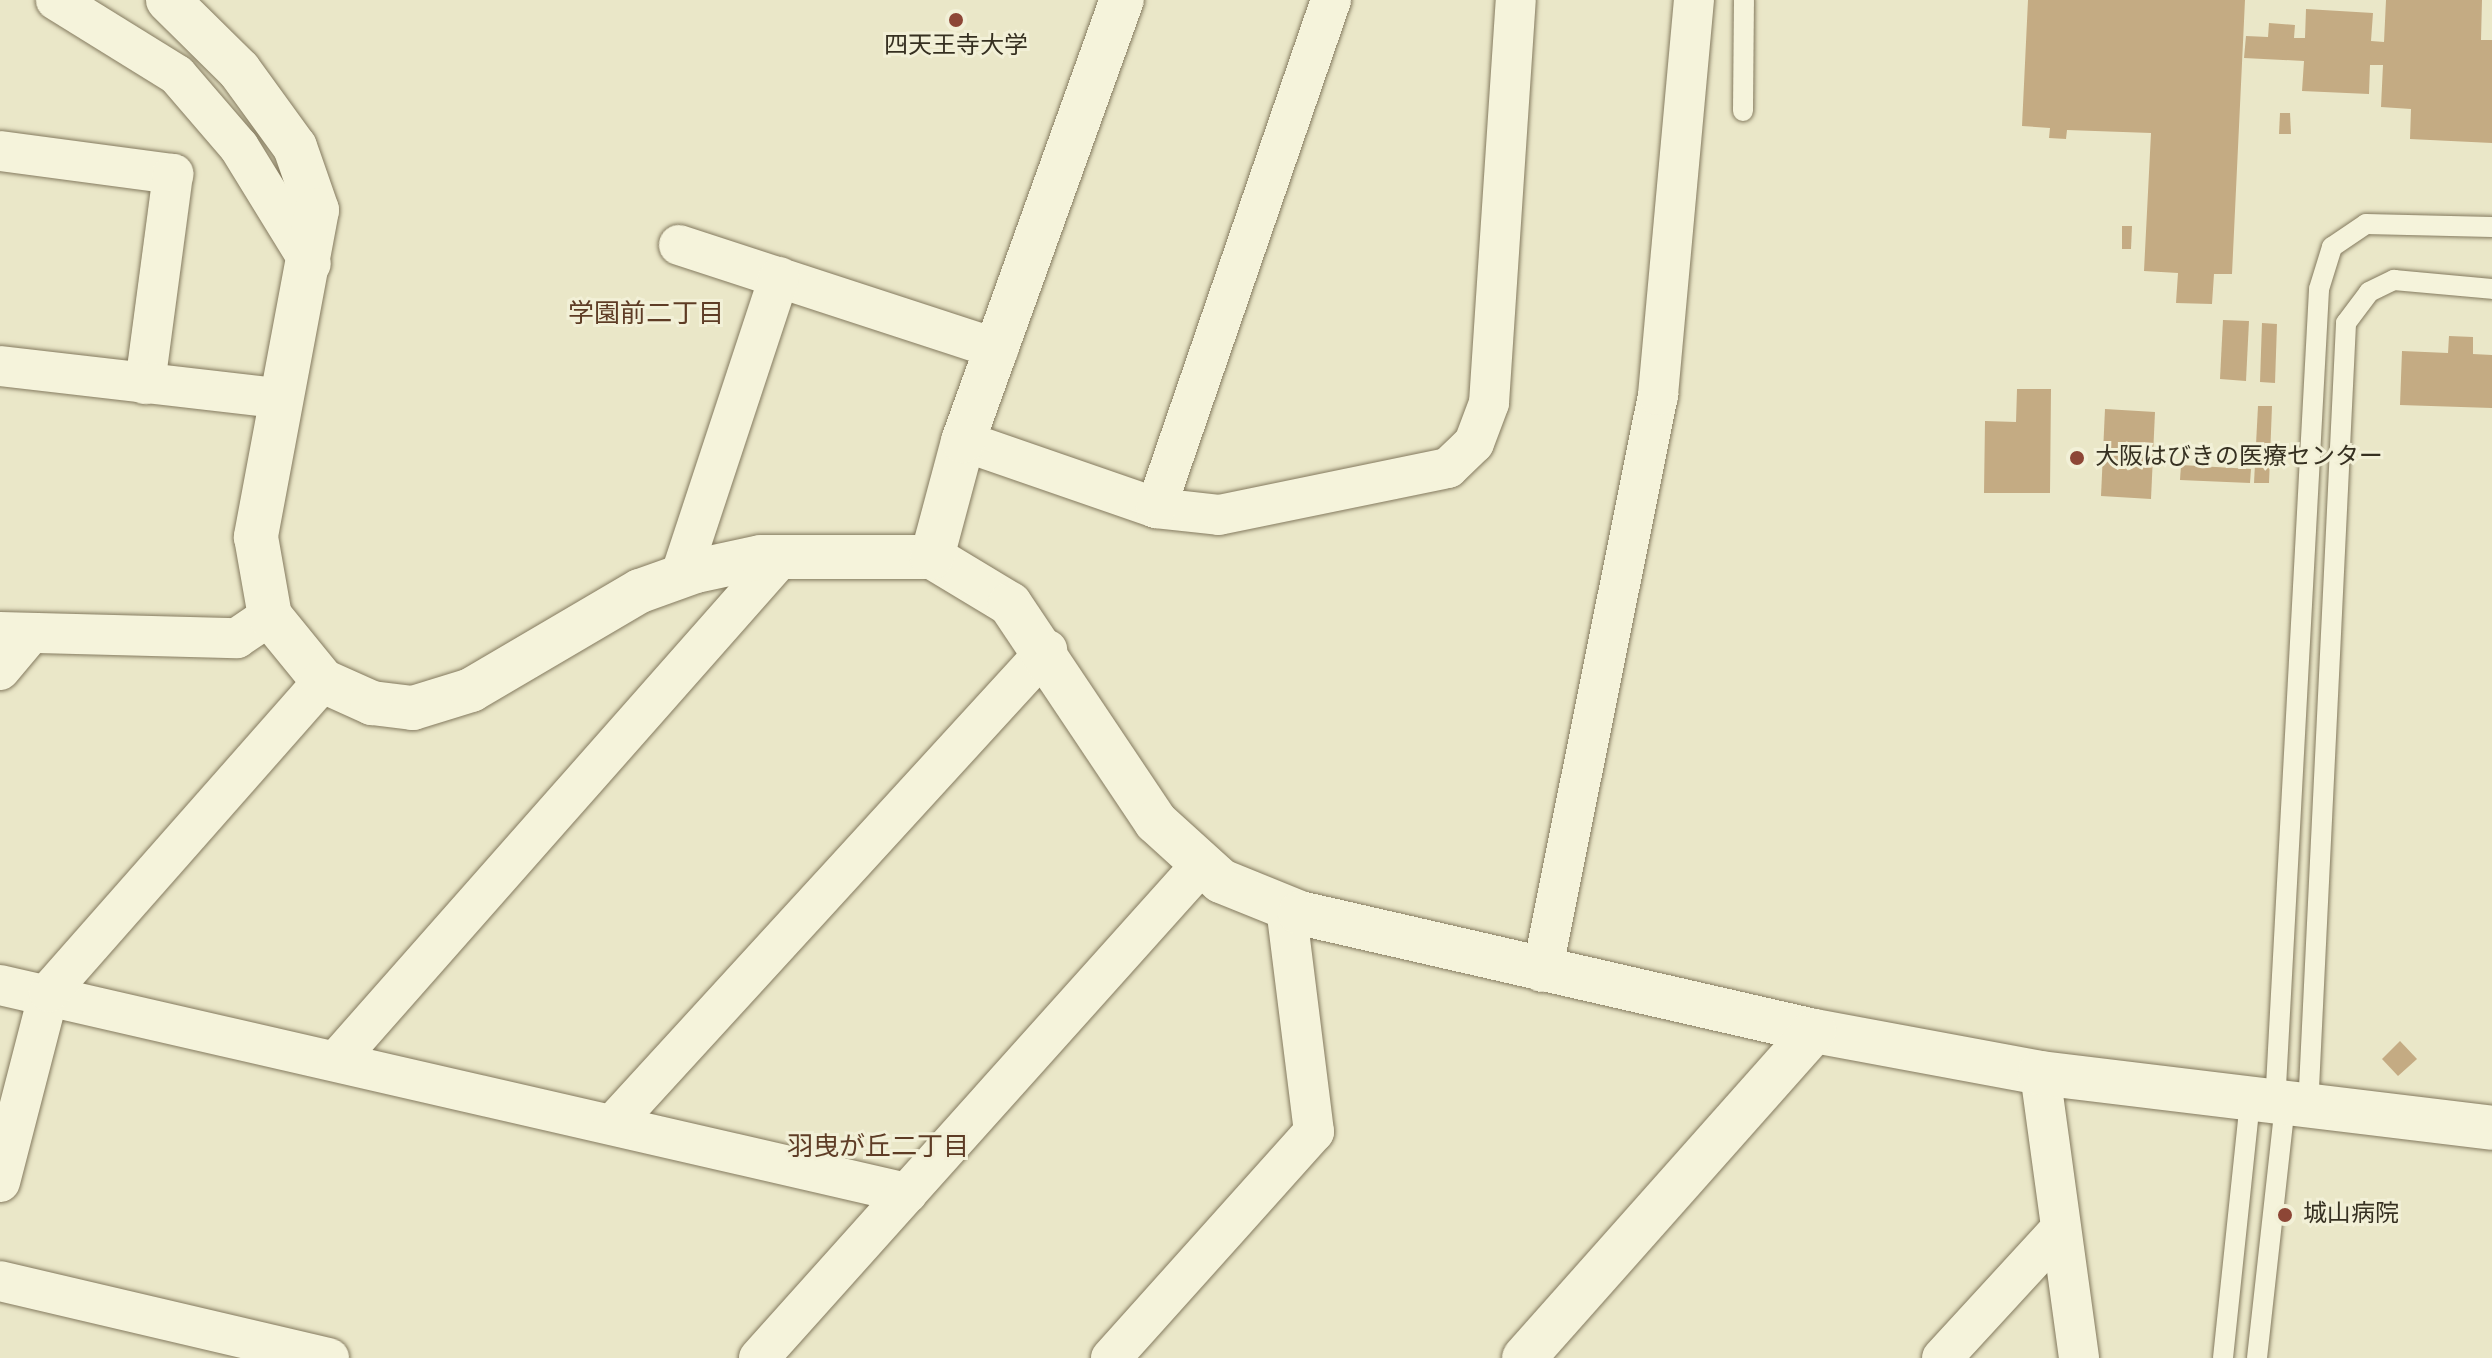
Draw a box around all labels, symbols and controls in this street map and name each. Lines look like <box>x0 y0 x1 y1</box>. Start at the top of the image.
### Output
marker: 四天王寺大学 <box>947 11 965 29</box>
place label: 四天王寺大学 <box>884 33 1028 61</box>
district label: 学園前二丁目 <box>568 299 724 331</box>
place label: 大阪はびきの医療センター <box>2095 444 2383 472</box>
marker: 大阪はびきの医療センター <box>2066 447 2088 469</box>
district label: 羽曳が丘二丁目 <box>787 1132 969 1164</box>
place label: 城山病院 <box>2303 1201 2399 1229</box>
marker: 城山病院 <box>2274 1204 2296 1226</box>

